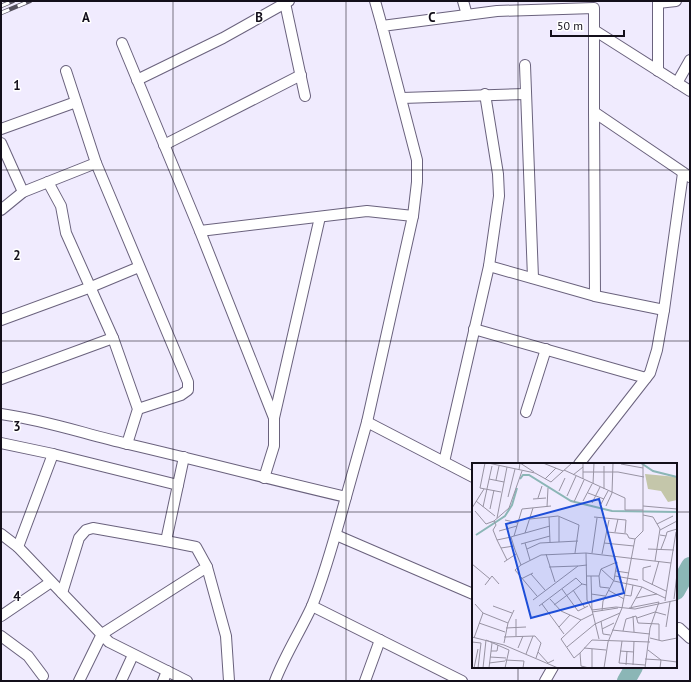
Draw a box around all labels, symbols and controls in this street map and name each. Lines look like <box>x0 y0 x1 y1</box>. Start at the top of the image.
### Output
text: A <box>82 9 90 26</box>
text: B <box>255 9 263 26</box>
text: C <box>428 9 436 26</box>
scale bar <box>551 12 624 38</box>
text: 50 m <box>557 18 583 33</box>
text: 1 <box>13 77 21 94</box>
text: 2 <box>13 247 21 264</box>
text: 3 <box>13 418 21 435</box>
inset map <box>472 463 677 668</box>
text: 4 <box>13 588 21 605</box>

